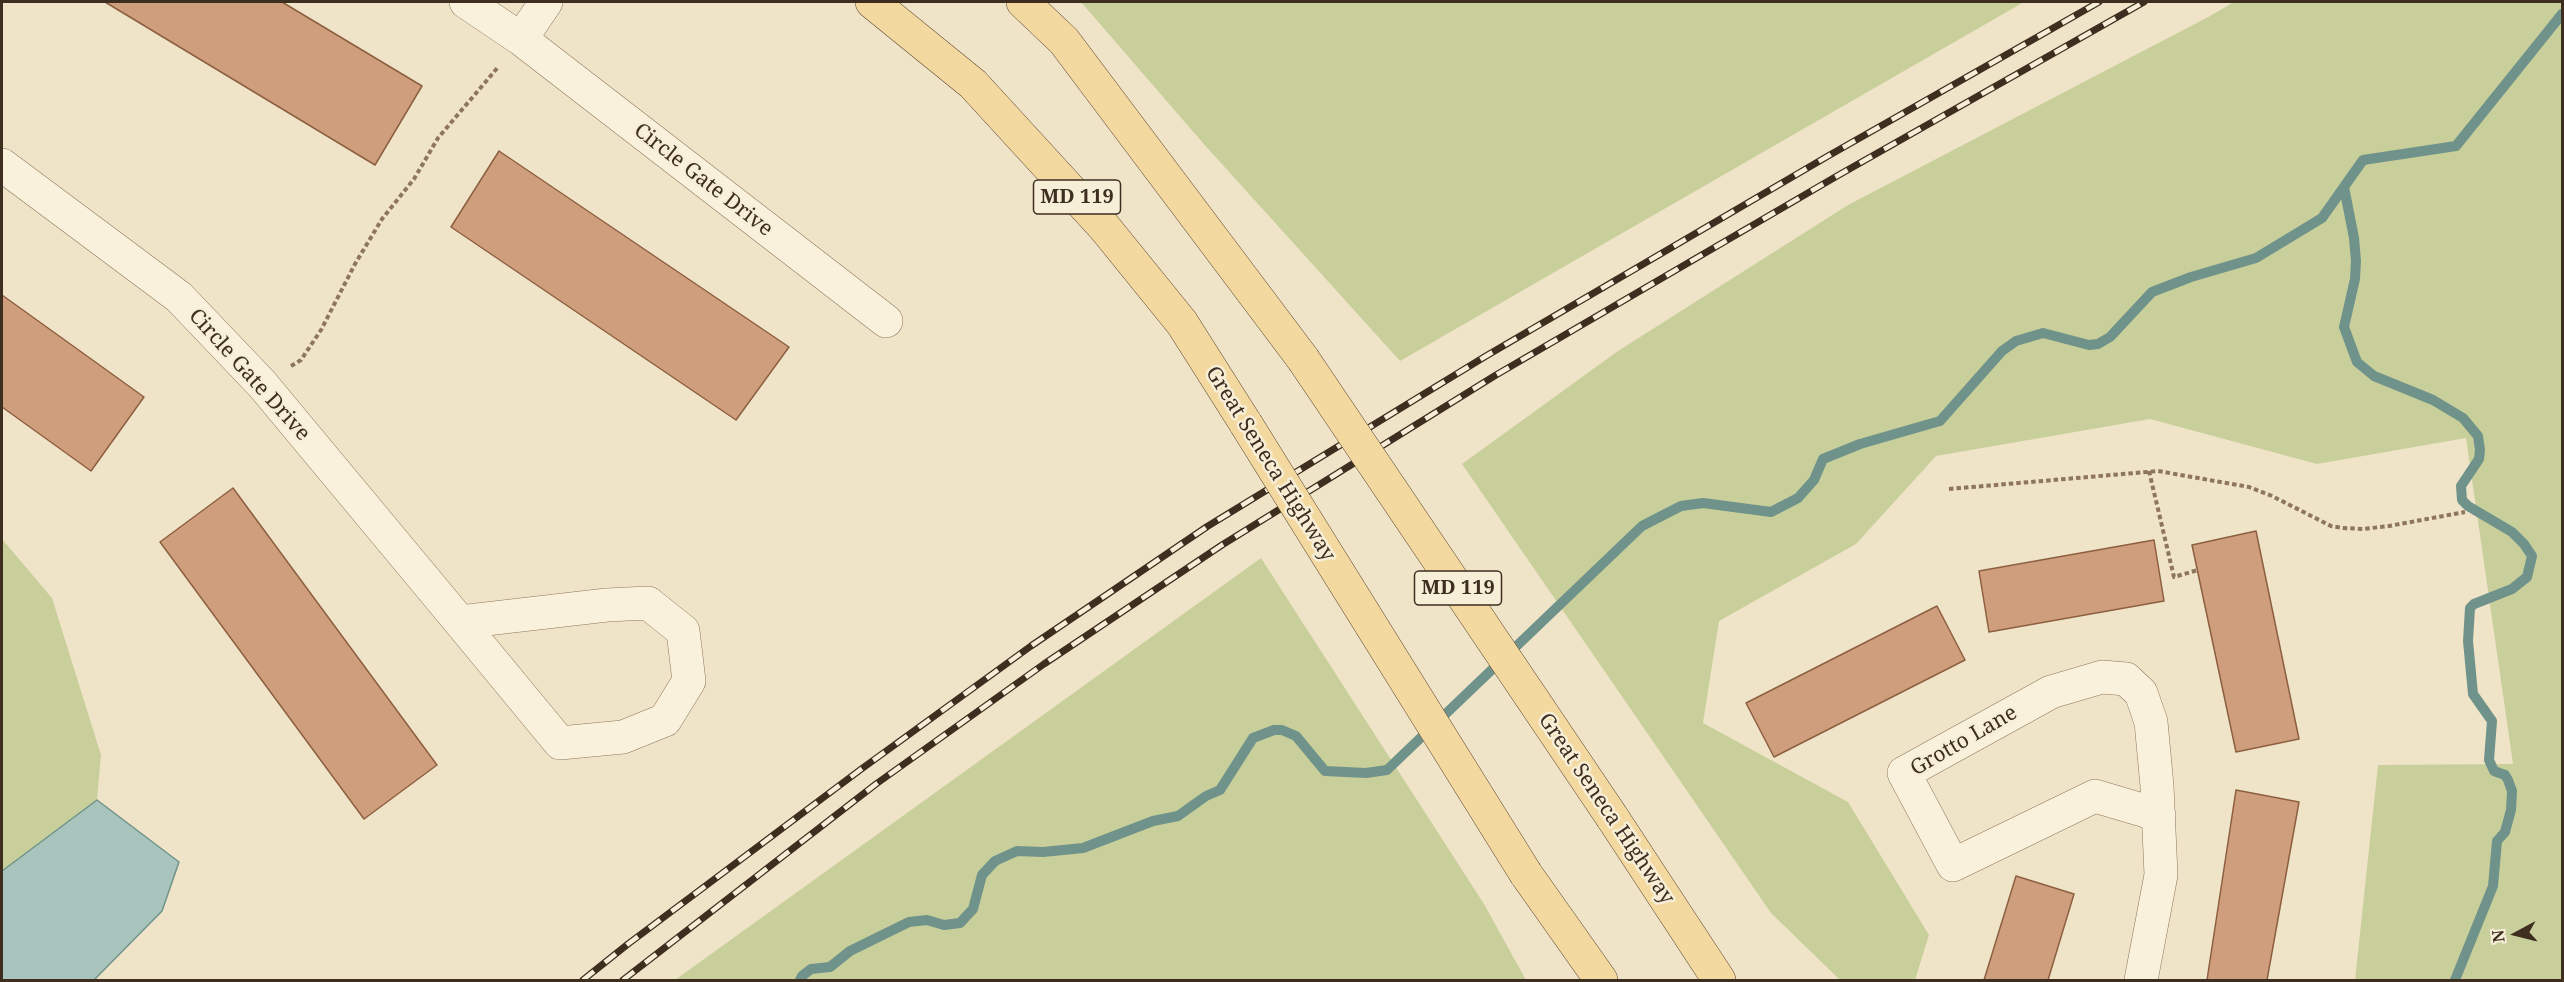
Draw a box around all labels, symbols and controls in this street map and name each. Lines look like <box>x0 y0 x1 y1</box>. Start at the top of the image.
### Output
street label: Circle Gate Drive <box>629 118 777 242</box>
road number: MD 119 <box>1034 180 1120 214</box>
street label: Circle Gate Drive <box>183 304 315 446</box>
street label: Great Seneca Highway <box>1200 362 1340 566</box>
road number: MD 119 <box>1414 571 1502 605</box>
street label: Grotto Lane <box>1906 700 2022 782</box>
street label: Great Seneca Highway <box>1533 709 1679 909</box>
north arrow <box>2486 904 2546 964</box>
text: N <box>2486 929 2510 944</box>

